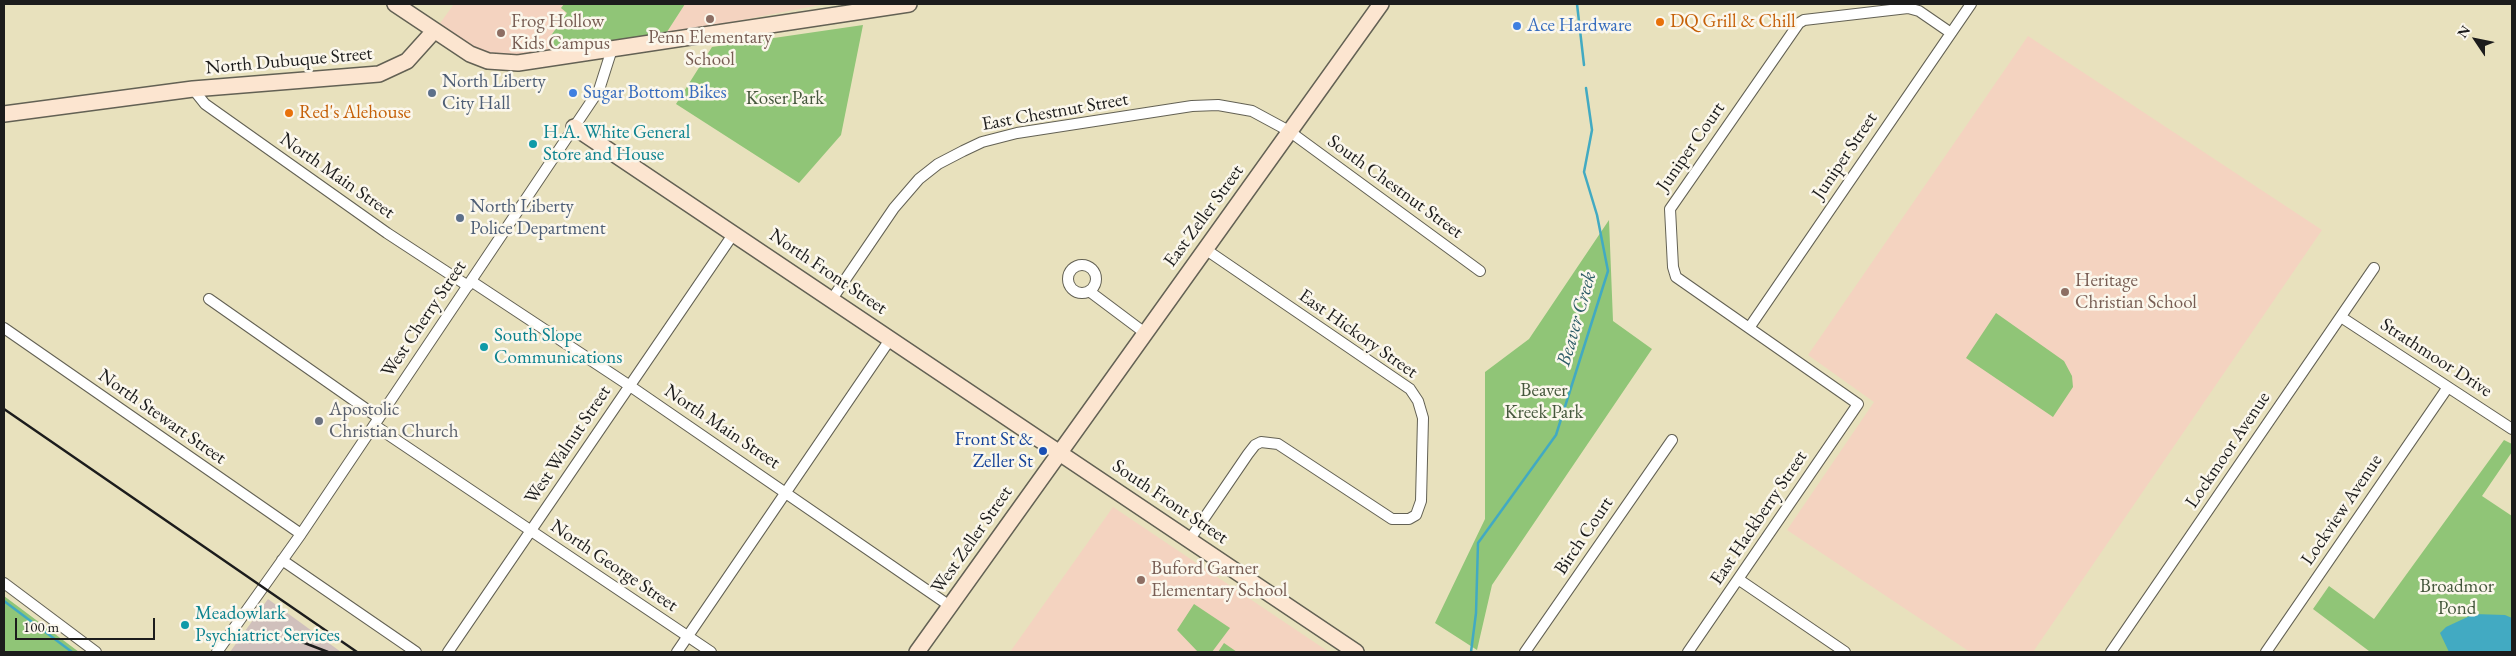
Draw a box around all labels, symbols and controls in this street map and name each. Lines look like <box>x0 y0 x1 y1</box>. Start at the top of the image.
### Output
place label: Frog Hollow Kids Campus <box>511 11 610 55</box>
place label: DQ Grill & Chill <box>1670 11 1796 33</box>
marker: Penn Elementary School <box>704 13 716 25</box>
place label: Ace Hardware <box>1527 15 1632 37</box>
north arrow <box>2451 15 2501 65</box>
marker: DQ Grill & Chill <box>1654 16 1666 28</box>
marker: Ace Hardware <box>1511 20 1523 32</box>
text: N <box>2453 22 2474 41</box>
marker: Frog Hollow Kids Campus <box>495 27 507 39</box>
place label: Penn Elementary School <box>648 27 772 71</box>
street label: North Dubuque Street <box>205 42 373 80</box>
place label: North Liberty City Hall <box>442 71 546 115</box>
place label: Sugar Bottom Bikes <box>583 82 727 104</box>
marker: North Liberty City Hall <box>426 87 438 99</box>
marker: Sugar Bottom Bikes <box>567 87 579 99</box>
park label: Koser Park <box>746 88 824 110</box>
street label: East Chestnut Street <box>980 88 1130 136</box>
street label: Juniper Court <box>1652 98 1730 196</box>
place label: Red's Alehouse <box>299 102 411 124</box>
marker: Red's Alehouse <box>283 107 295 119</box>
street label: Juniper Street <box>1807 108 1883 204</box>
place label: H.A. White General Store and House <box>543 122 690 166</box>
street label: North Main Street <box>275 128 399 224</box>
street label: South Chestnut Street <box>1323 130 1467 244</box>
marker: H.A. White General Store and House <box>527 138 539 150</box>
street label: East Zeller Street <box>1159 160 1249 272</box>
place label: North Liberty Police Department <box>470 196 606 240</box>
marker: North Liberty Police Department <box>454 212 466 224</box>
street label: North Front Street <box>765 224 891 320</box>
street label: West Cherry Street <box>377 256 471 382</box>
water label: Beaver Creek <box>1552 269 1602 369</box>
place label: Heritage Christian School <box>2075 270 2197 314</box>
street label: East Hickory Street <box>1294 285 1422 383</box>
marker: Heritage Christian School <box>2059 286 2071 298</box>
street label: Strathmoor Drive <box>2376 313 2496 403</box>
place label: South Slope Communications <box>494 325 622 369</box>
marker: South Slope Communications <box>478 341 490 353</box>
street label: North Stewart Street <box>94 364 230 470</box>
street label: North Main Street <box>660 380 784 474</box>
park label: Beaver Kreek Park <box>1504 380 1584 424</box>
street label: West Walnut Street <box>520 381 616 509</box>
street label: Lockmoor Avenue <box>2181 387 2275 513</box>
place label: Apostolic Christian Church <box>329 399 459 443</box>
marker: Apostolic Christian Church <box>313 415 325 427</box>
place label: Front St & Zeller St <box>955 429 1033 473</box>
marker: Front St & Zeller St <box>1037 445 1049 457</box>
street label: East Hackberry Street <box>1706 447 1812 589</box>
street label: Lockview Avenue <box>2297 450 2387 570</box>
street label: South Front Street <box>1108 455 1232 549</box>
street label: West Zeller Street <box>926 482 1018 598</box>
street label: Birch Court <box>1550 493 1618 579</box>
street label: North George Street <box>546 515 682 617</box>
place label: Buford Garner Elementary School <box>1151 558 1287 602</box>
marker: Buford Garner Elementary School <box>1135 574 1147 586</box>
park label: Broadmor Pond <box>2420 576 2494 620</box>
place label: Meadowlark Psychiatrict Services <box>195 603 340 647</box>
scale bar <box>18 608 158 640</box>
text: 100 m <box>23 617 59 636</box>
marker: Meadowlark Psychiatrict Services <box>179 619 191 631</box>

